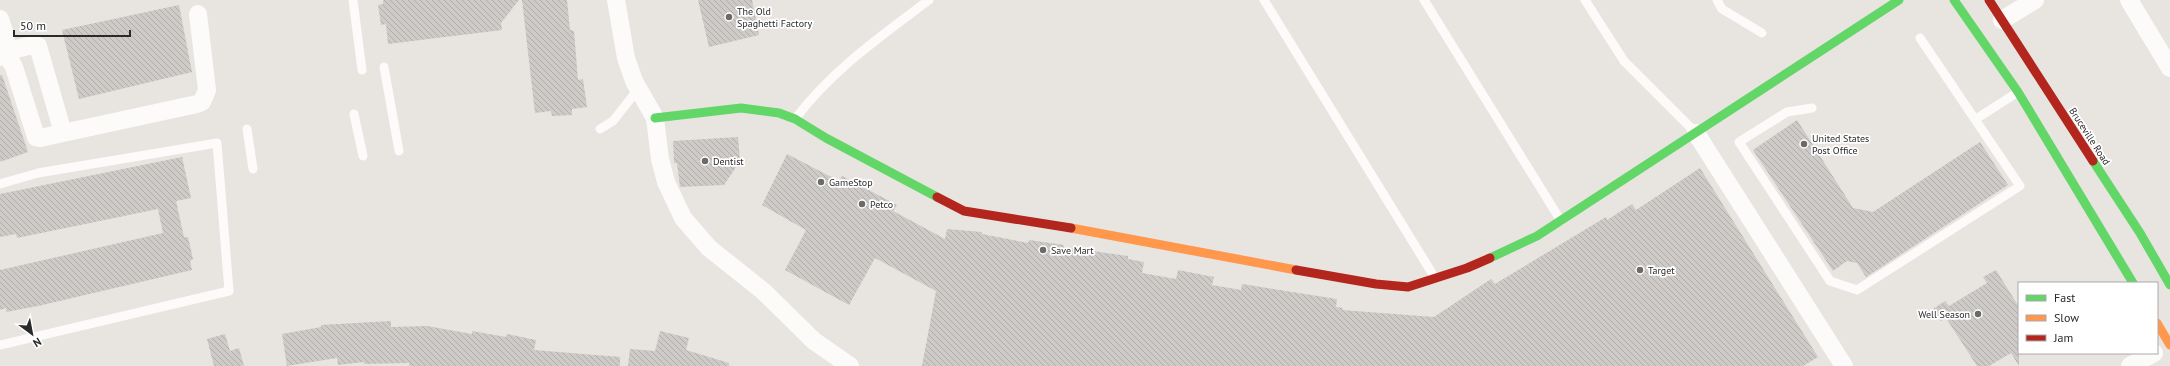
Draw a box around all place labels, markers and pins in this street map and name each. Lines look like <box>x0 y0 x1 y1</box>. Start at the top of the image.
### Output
place label: The Old Spaghetti Factory <box>737 5 812 30</box>
marker: The Old Spaghetti Factory <box>724 12 734 22</box>
place label: United States Post Office <box>1812 132 1869 157</box>
marker: United States Post Office <box>1799 139 1809 149</box>
place label: Dentist <box>713 155 744 168</box>
marker: Dentist <box>700 156 710 166</box>
place label: GameStop <box>829 176 873 189</box>
marker: GameStop <box>816 177 826 187</box>
place label: Petco <box>870 198 893 211</box>
marker: Petco <box>857 199 867 209</box>
place label: Save Mart <box>1051 244 1094 257</box>
marker: Save Mart <box>1038 245 1048 255</box>
place label: Target <box>1648 264 1675 277</box>
marker: Target <box>1635 265 1645 275</box>
place label: Well Season <box>1918 308 1970 321</box>
marker: Well Season <box>1973 309 1983 319</box>

